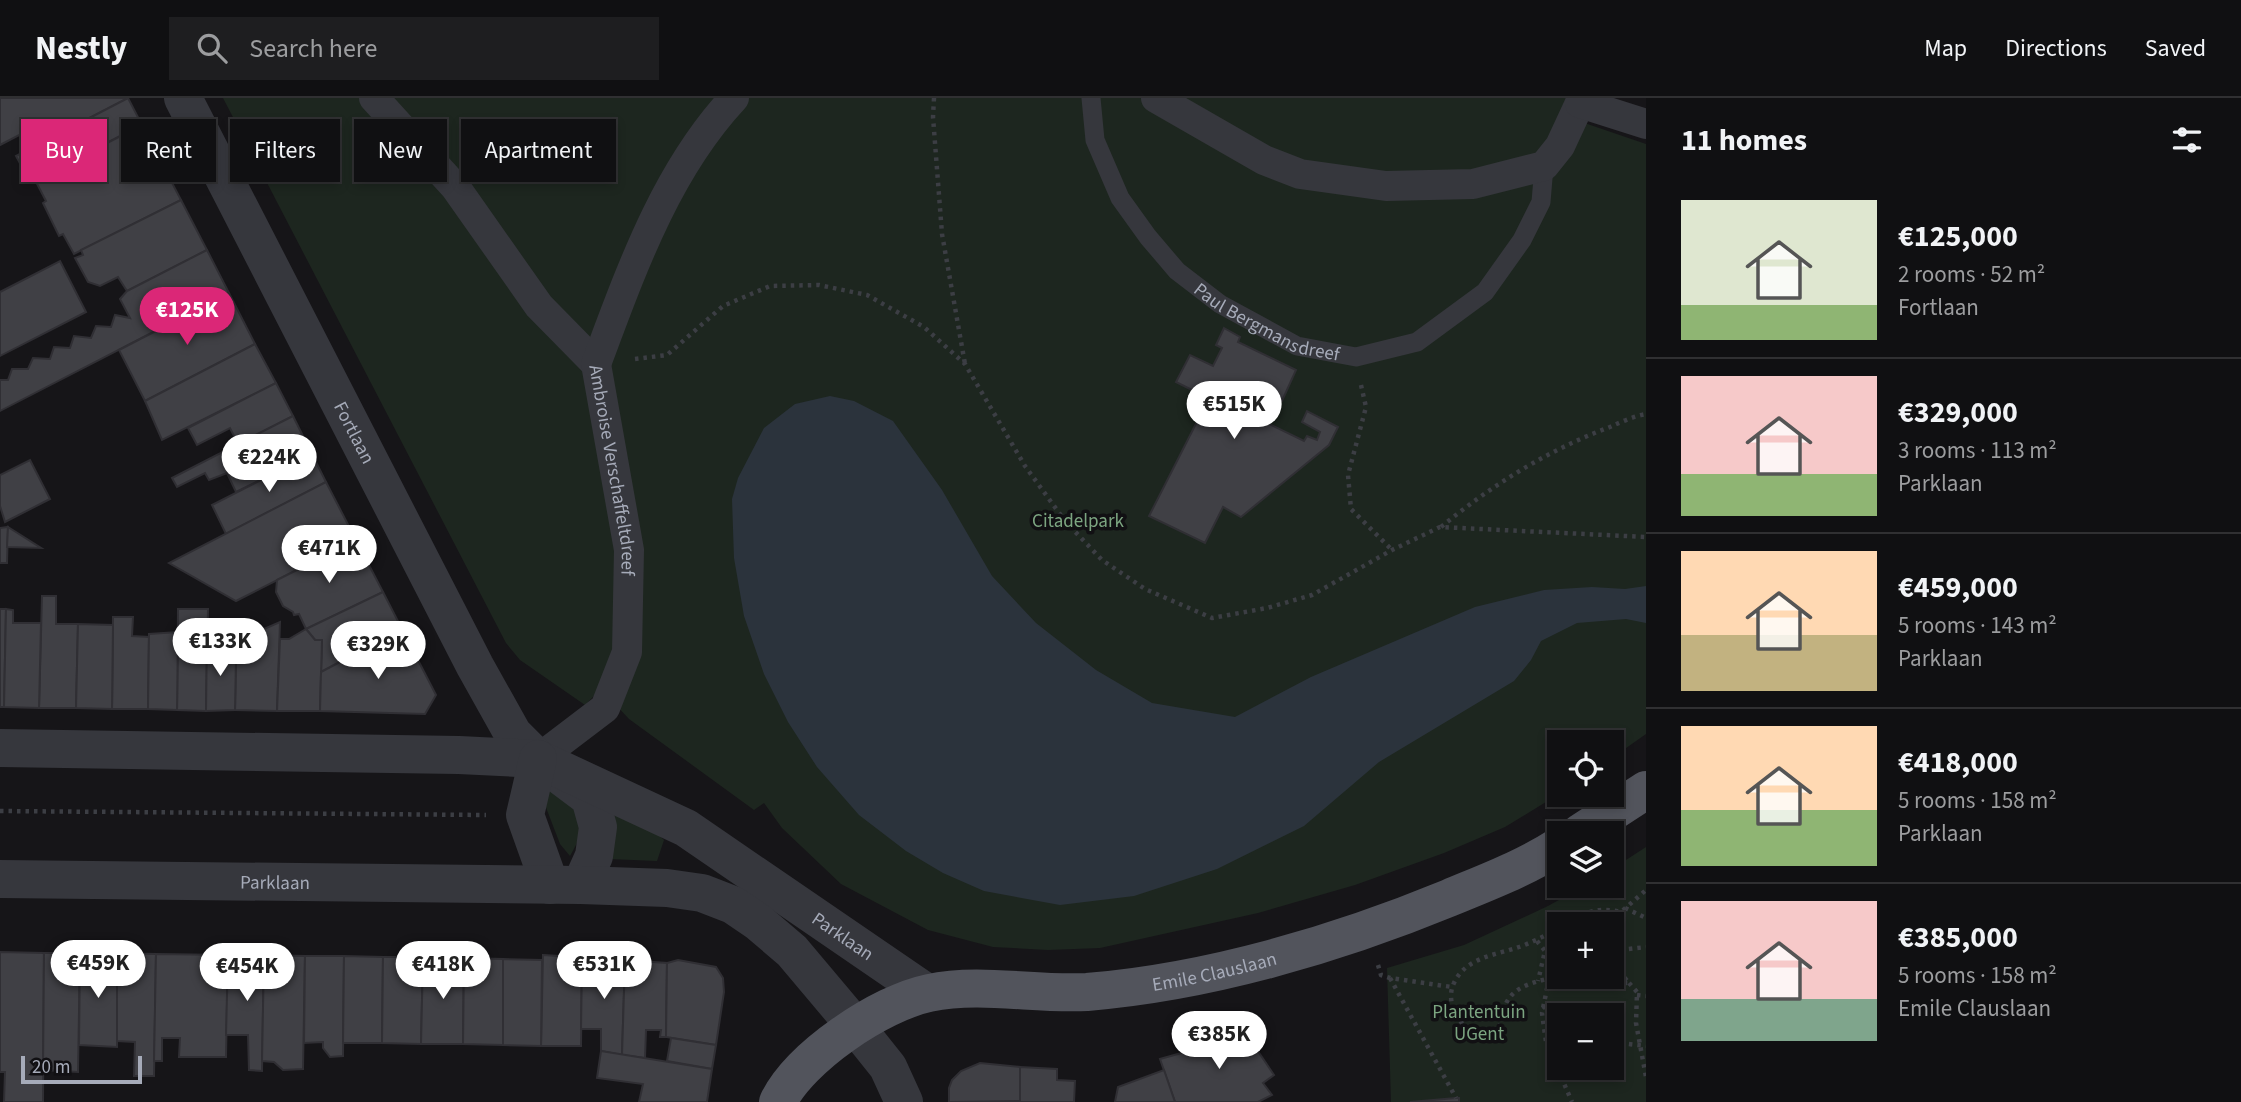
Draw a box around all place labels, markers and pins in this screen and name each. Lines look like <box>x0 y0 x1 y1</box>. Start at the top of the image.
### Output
pin: €125K <box>138 288 236 347</box>
pin: €515K <box>1185 382 1283 441</box>
pin: €224K <box>220 434 318 494</box>
pin: €471K <box>280 526 378 585</box>
pin: €133K <box>171 618 269 678</box>
pin: €329K <box>329 622 427 681</box>
pin: €459K <box>49 940 147 1000</box>
pin: €418K <box>394 942 492 1001</box>
pin: €531K <box>555 942 653 1001</box>
pin: €454K <box>198 944 296 1003</box>
pin: €385K <box>1170 1012 1268 1071</box>

